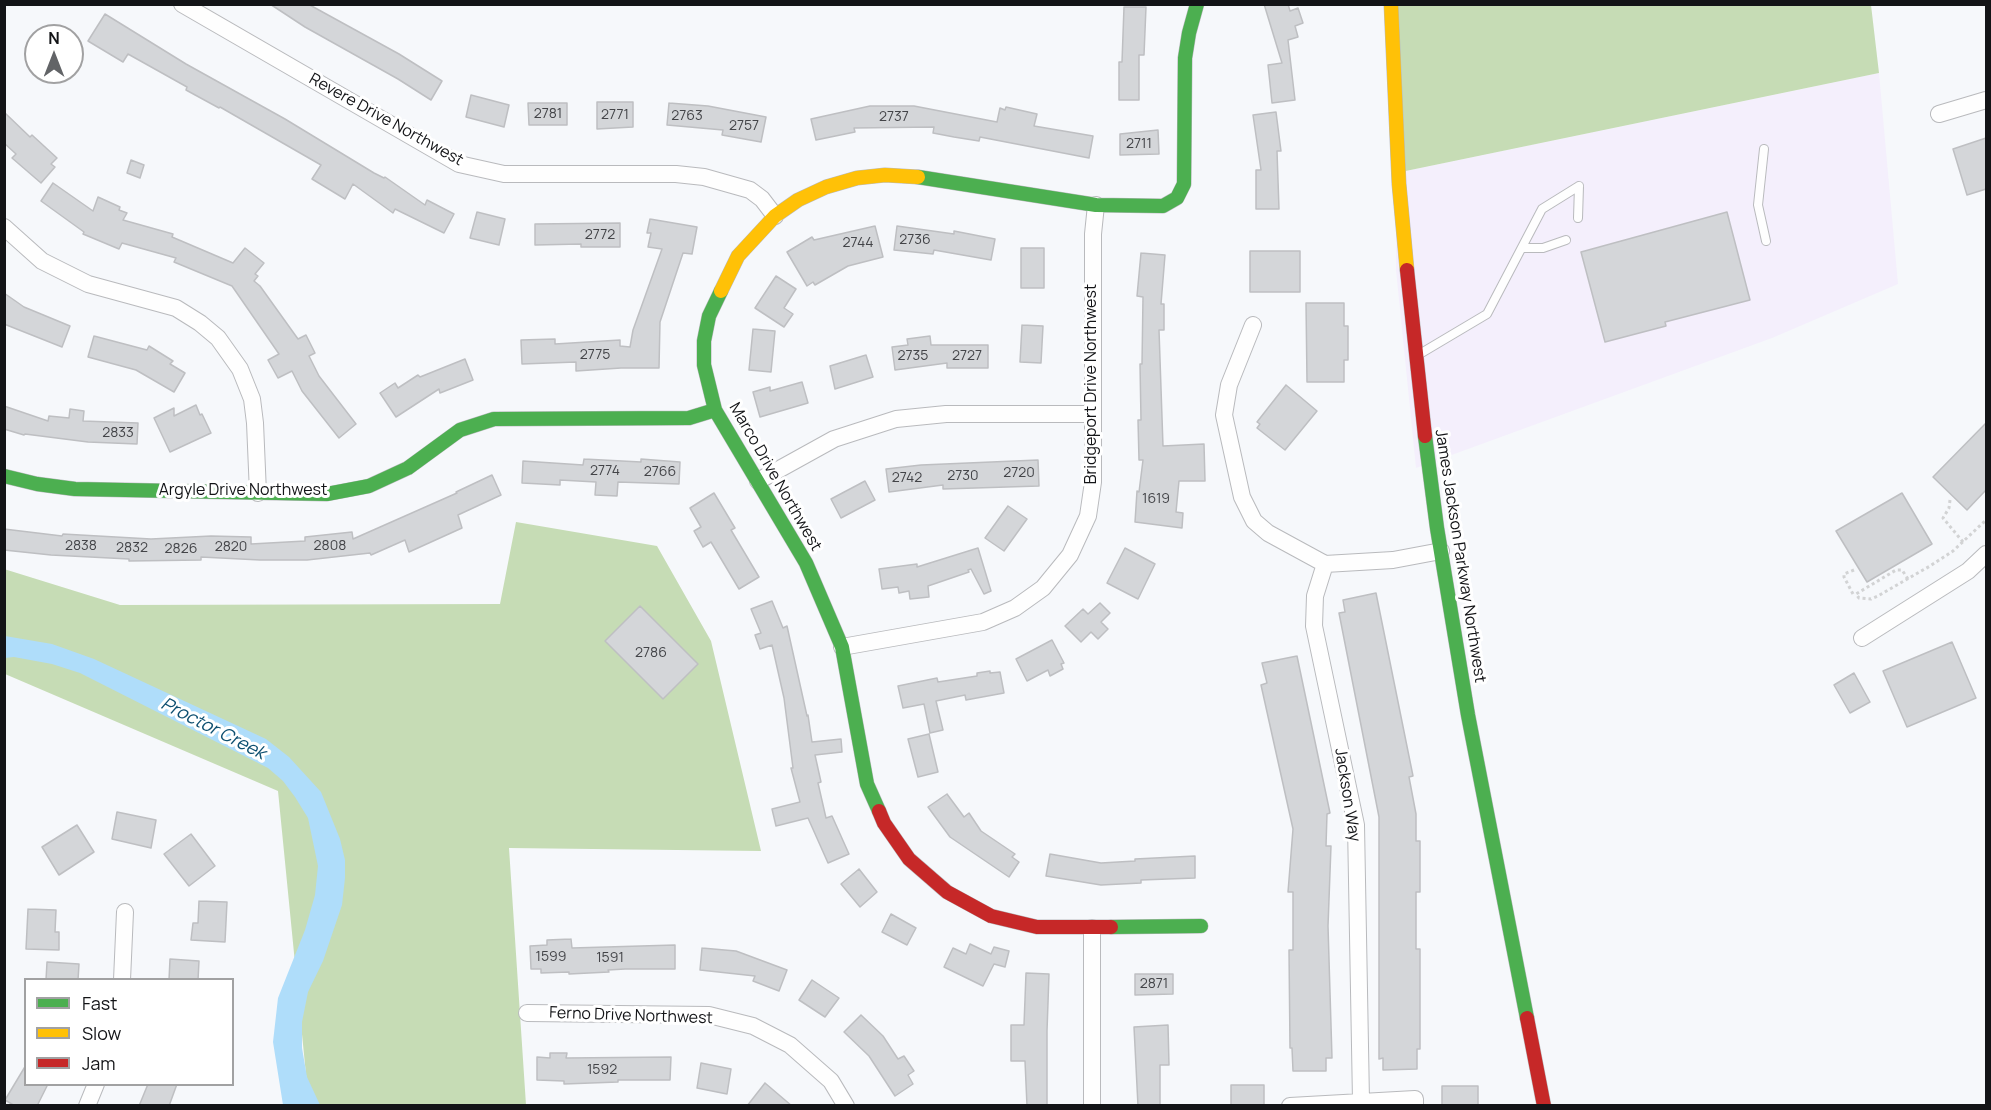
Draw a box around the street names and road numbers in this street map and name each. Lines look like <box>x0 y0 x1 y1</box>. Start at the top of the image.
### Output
street label: Revere Drive Northwest <box>306 70 466 170</box>
street label: Bridgeport Drive Northwest <box>1082 284 1102 484</box>
street label: Marco Drive Northwest <box>725 399 825 555</box>
street label: James Jackson Parkway Northwest <box>1430 428 1490 684</box>
street label: Argyle Drive Northwest <box>159 481 327 501</box>
street label: Jackson Way <box>1330 747 1364 843</box>
street label: Ferno Drive Northwest <box>549 1004 713 1028</box>

